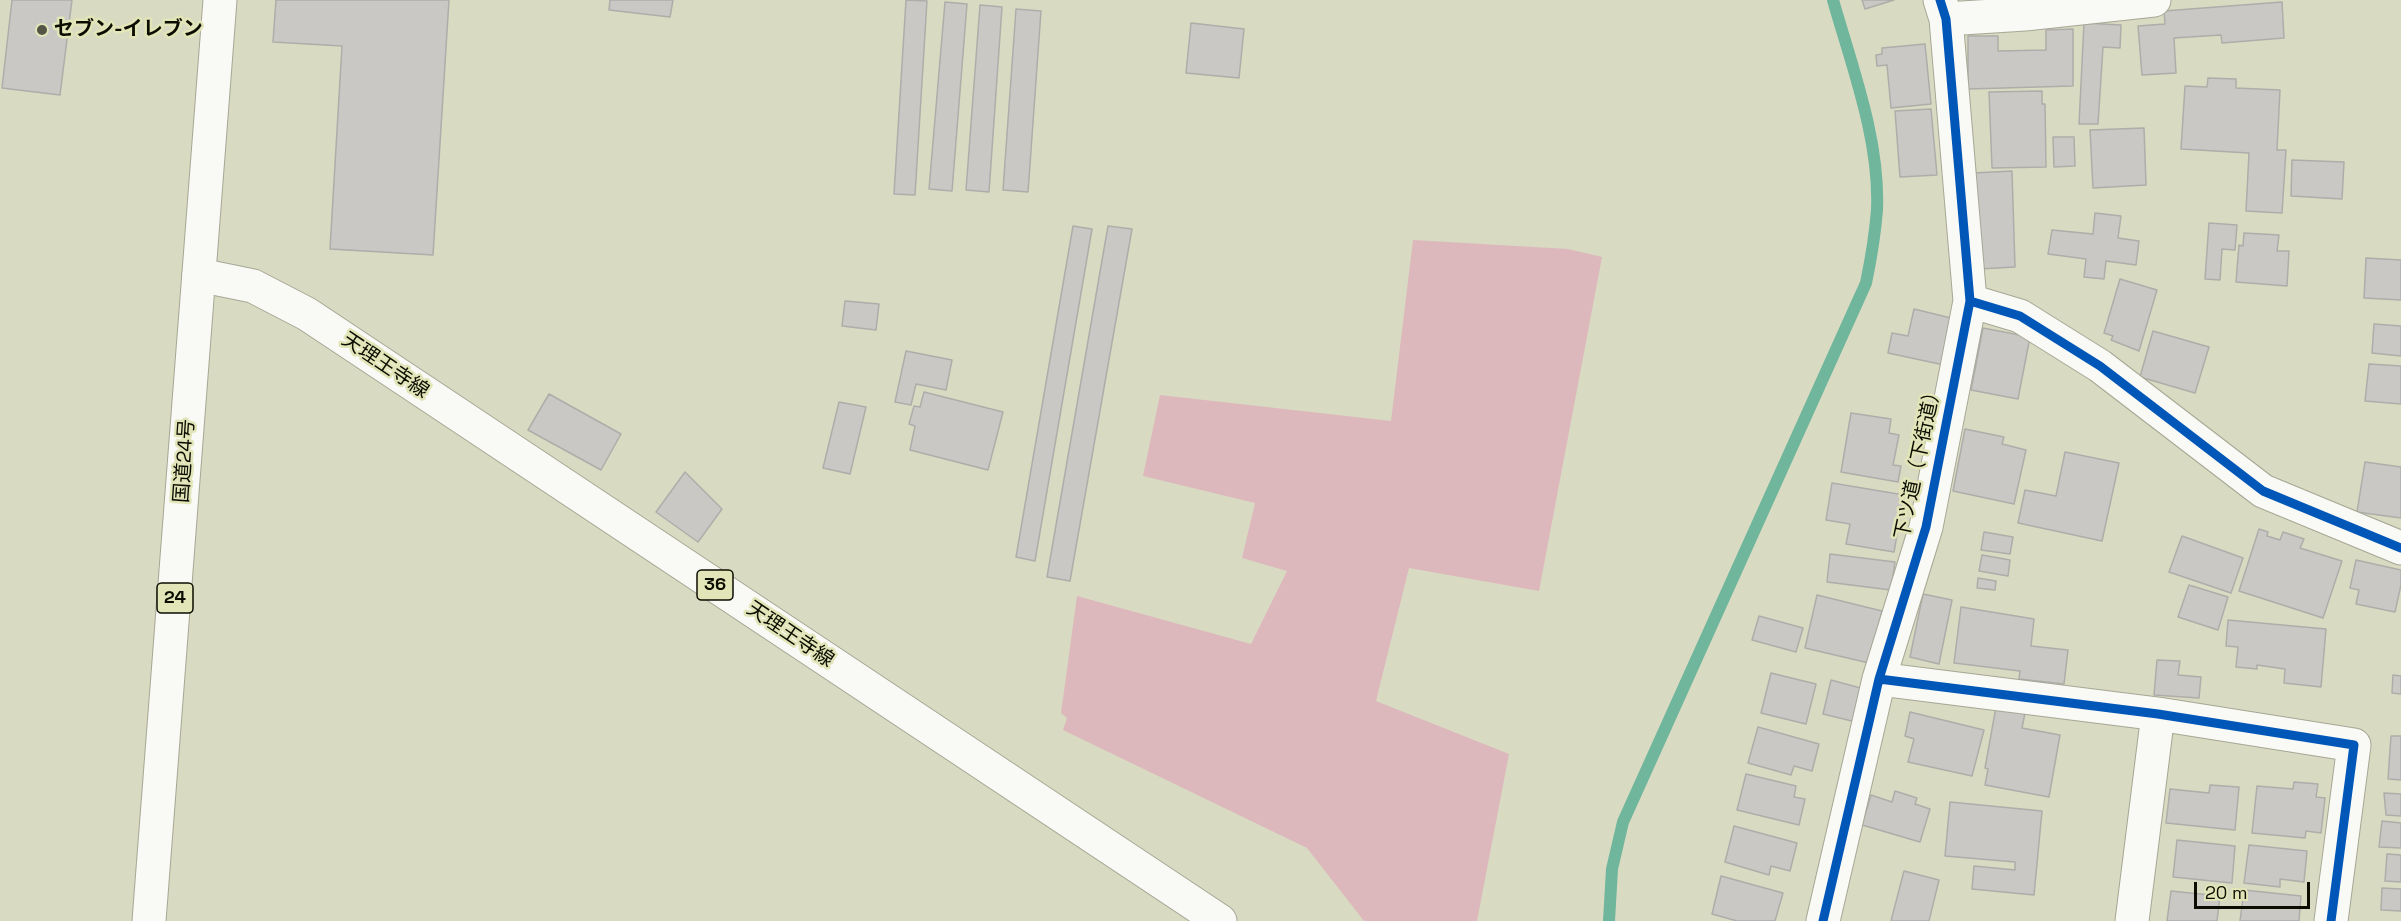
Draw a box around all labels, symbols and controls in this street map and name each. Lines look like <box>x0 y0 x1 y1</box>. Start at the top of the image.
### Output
place label: セブン-イレブン <box>54 18 203 42</box>
marker: セブン-イレブン <box>35 23 49 37</box>
street label: 天理王寺線 <box>337 328 433 404</box>
street label: 下ツ道（下街道） <box>1891 380 1947 542</box>
street label: 国道24号 <box>170 418 200 504</box>
road number: 36 <box>697 570 733 600</box>
road number: 24 <box>157 583 193 613</box>
street label: 天理王寺線 <box>742 597 838 673</box>
scale bar <box>2197 870 2312 908</box>
text: 20 m <box>2205 881 2248 904</box>

